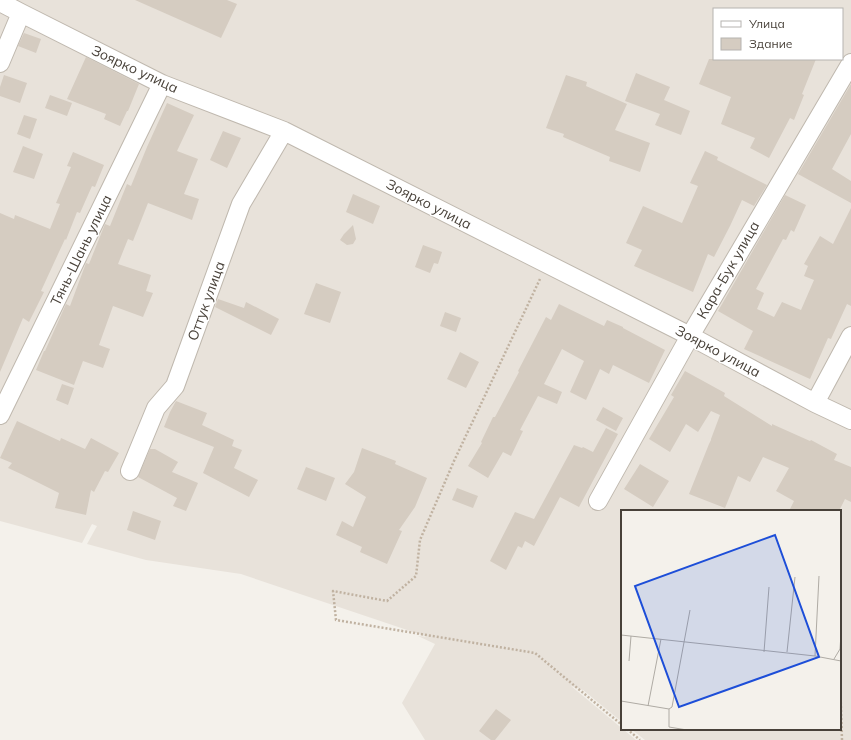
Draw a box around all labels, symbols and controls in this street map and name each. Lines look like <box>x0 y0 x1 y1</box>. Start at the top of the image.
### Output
legend <box>713 8 843 60</box>
text: Улица <box>748 16 785 31</box>
text: Здание <box>749 36 793 51</box>
street label: Зоярко улица <box>89 41 181 97</box>
street label: Зоярко улица <box>383 175 475 233</box>
street label: Тянь-Шань улица <box>46 192 116 308</box>
street label: Кара-Бук улица <box>693 218 763 322</box>
street label: Оттук улица <box>183 259 229 343</box>
street label: Зоярко улица <box>672 321 764 381</box>
inset map <box>621 510 841 730</box>

